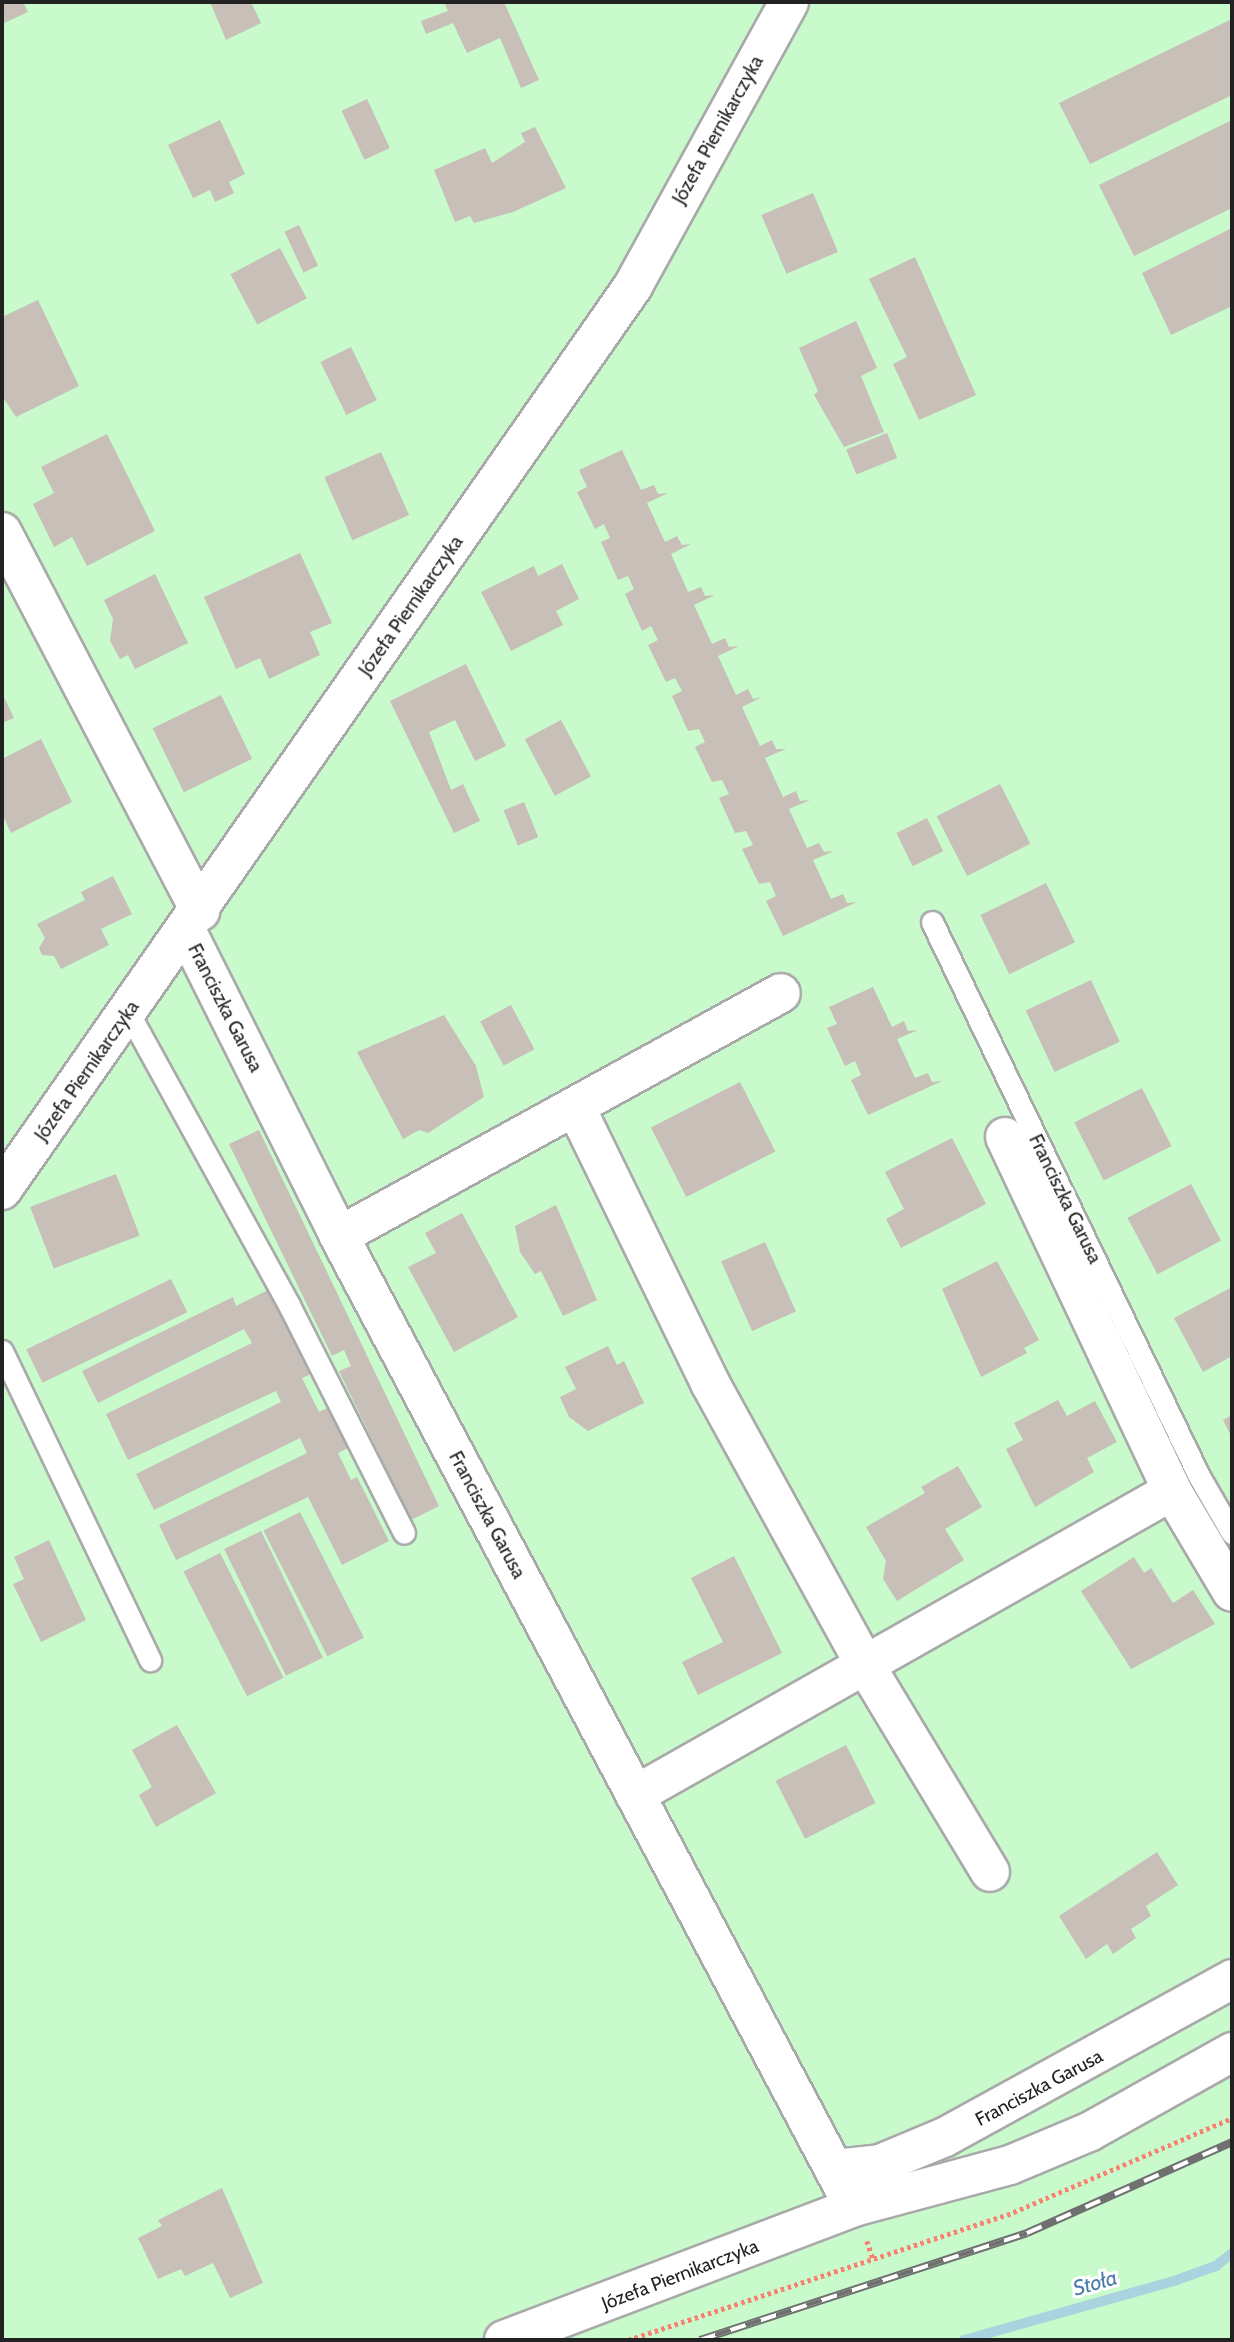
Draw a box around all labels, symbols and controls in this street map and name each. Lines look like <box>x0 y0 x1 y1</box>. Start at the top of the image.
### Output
street label: Józefa Piernikarczyka <box>668 52 768 208</box>
street label: Józefa Piernikarczyka <box>354 531 468 681</box>
street label: Franciszka Garusa <box>183 940 267 1076</box>
street label: Józefa Piernikarczyka <box>30 996 144 1146</box>
street label: Franciszka Garusa <box>1024 1131 1106 1267</box>
street label: Franciszka Garusa <box>444 1447 530 1583</box>
street label: Franciszka Garusa <box>971 2045 1107 2131</box>
street label: Józefa Piernikarczyka <box>598 2235 762 2315</box>
water label: Stoła <box>1070 2265 1120 2301</box>

